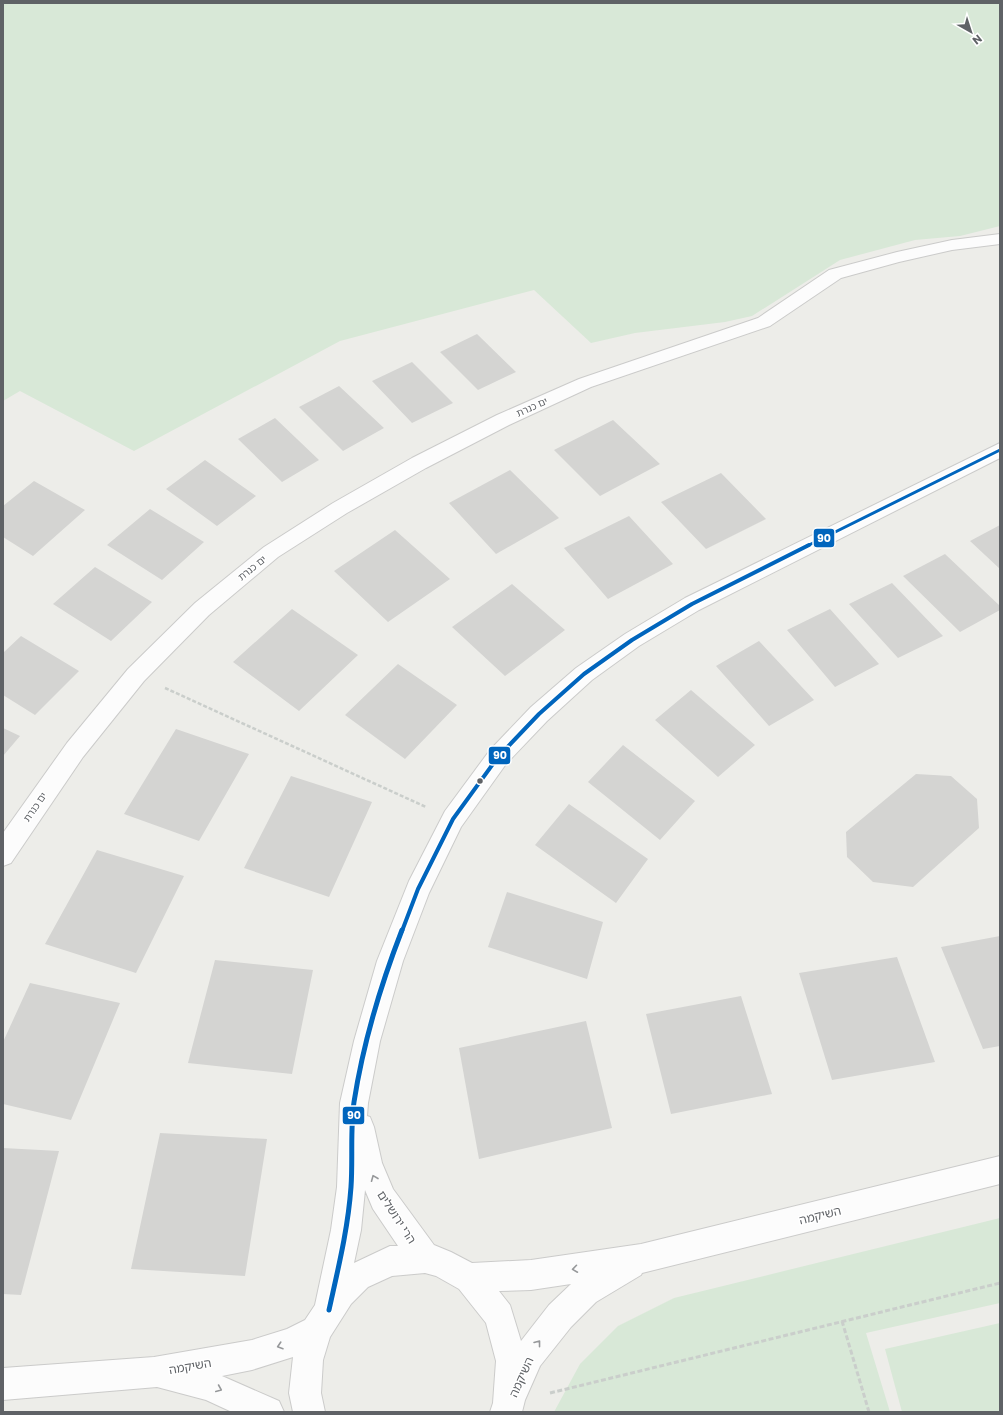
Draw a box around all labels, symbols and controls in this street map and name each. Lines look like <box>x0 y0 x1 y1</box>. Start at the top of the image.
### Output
north arrow <box>951 12 991 52</box>
text: N <box>969 31 986 49</box>
street label: ים כנרת <box>514 393 550 421</box>
line badge: 90 <box>813 528 835 548</box>
text: 90 <box>817 530 831 546</box>
street label: ים כנרת <box>234 552 270 584</box>
line badge: 90 <box>488 746 511 765</box>
text: 90 <box>493 747 507 763</box>
unlabelled marker <box>475 776 485 786</box>
street label: ים כנרת <box>19 789 51 825</box>
line badge: 90 <box>342 1106 365 1125</box>
text: 90 <box>347 1107 361 1123</box>
one-way arrow <box>371 1175 379 1182</box>
street label: הרי ירושלים <box>373 1187 421 1247</box>
street label: השיקמה <box>797 1202 843 1228</box>
one-way arrow <box>572 1264 578 1273</box>
one-way arrow <box>277 1341 284 1350</box>
one-way arrow <box>534 1341 541 1348</box>
street label: השיקמה <box>167 1354 213 1378</box>
street label: השיקמה <box>505 1354 537 1400</box>
one-way arrow <box>215 1385 222 1393</box>

